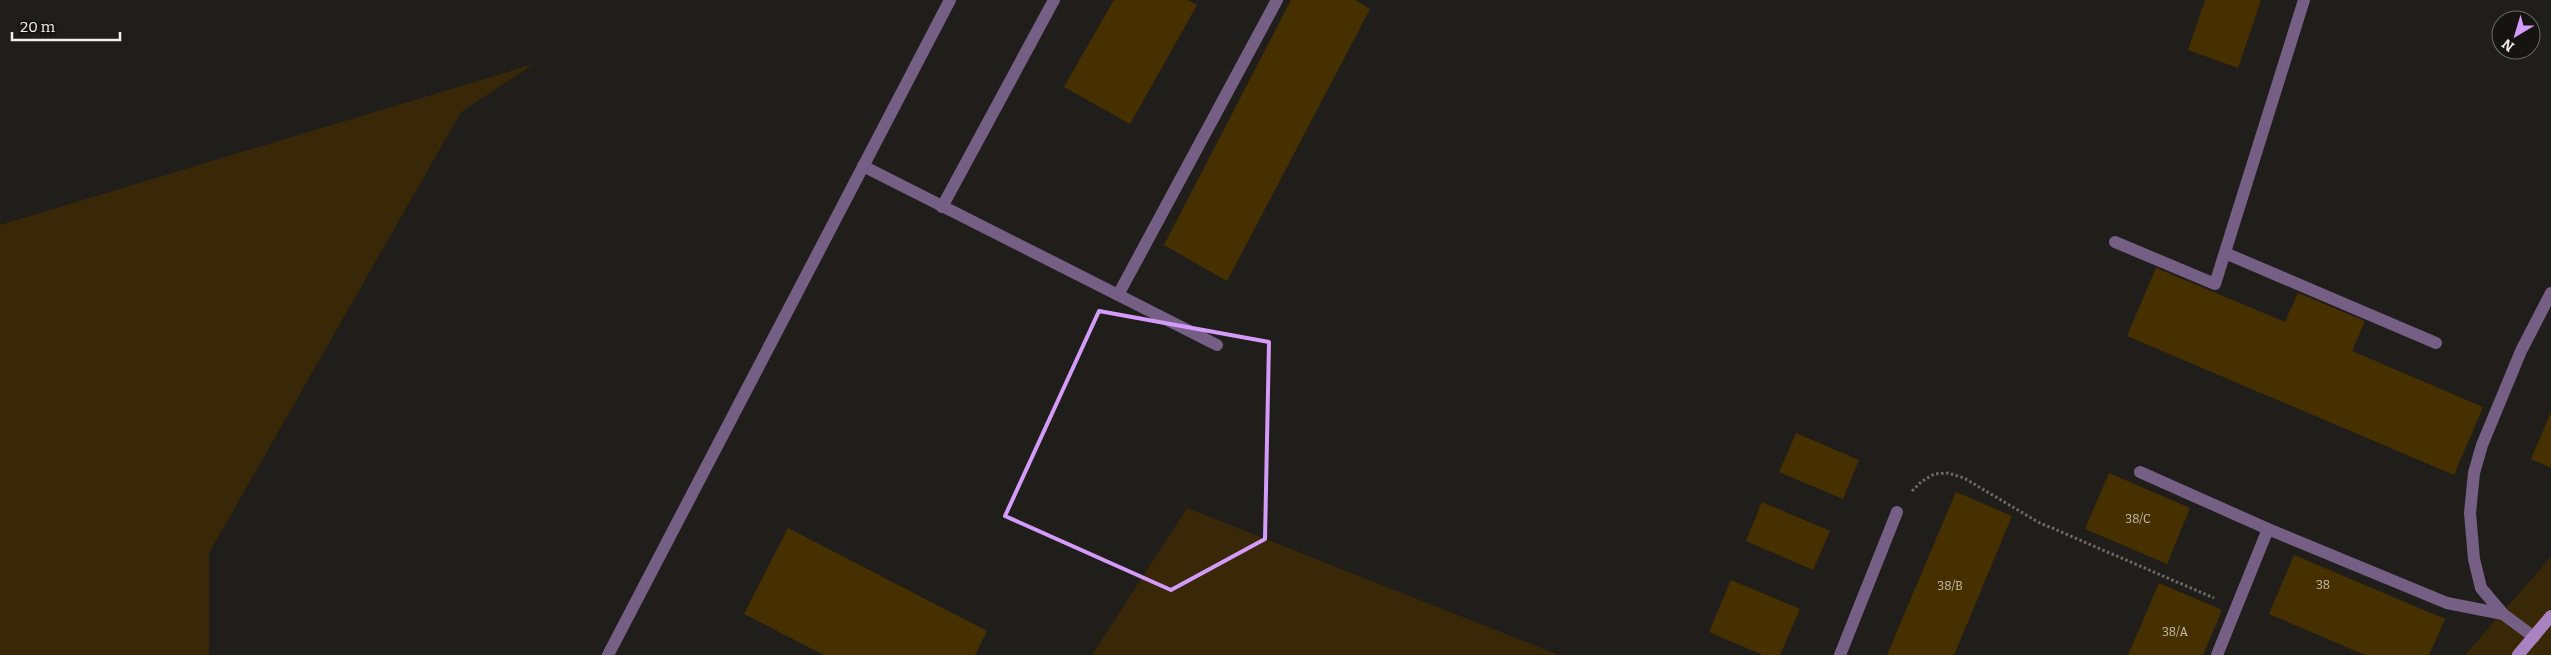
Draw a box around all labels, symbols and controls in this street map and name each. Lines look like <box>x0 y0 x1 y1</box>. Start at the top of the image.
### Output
scale bar <box>12 10 120 42</box>
north arrow <box>2491 10 2541 60</box>
text: 20 m <box>20 18 56 36</box>
text: N <box>2499 35 2518 55</box>
house number: 38/C <box>2125 512 2151 526</box>
house number: 38 <box>2316 578 2330 592</box>
house number: 38/B <box>1937 579 1963 593</box>
house number: 38/A <box>2162 625 2188 639</box>

